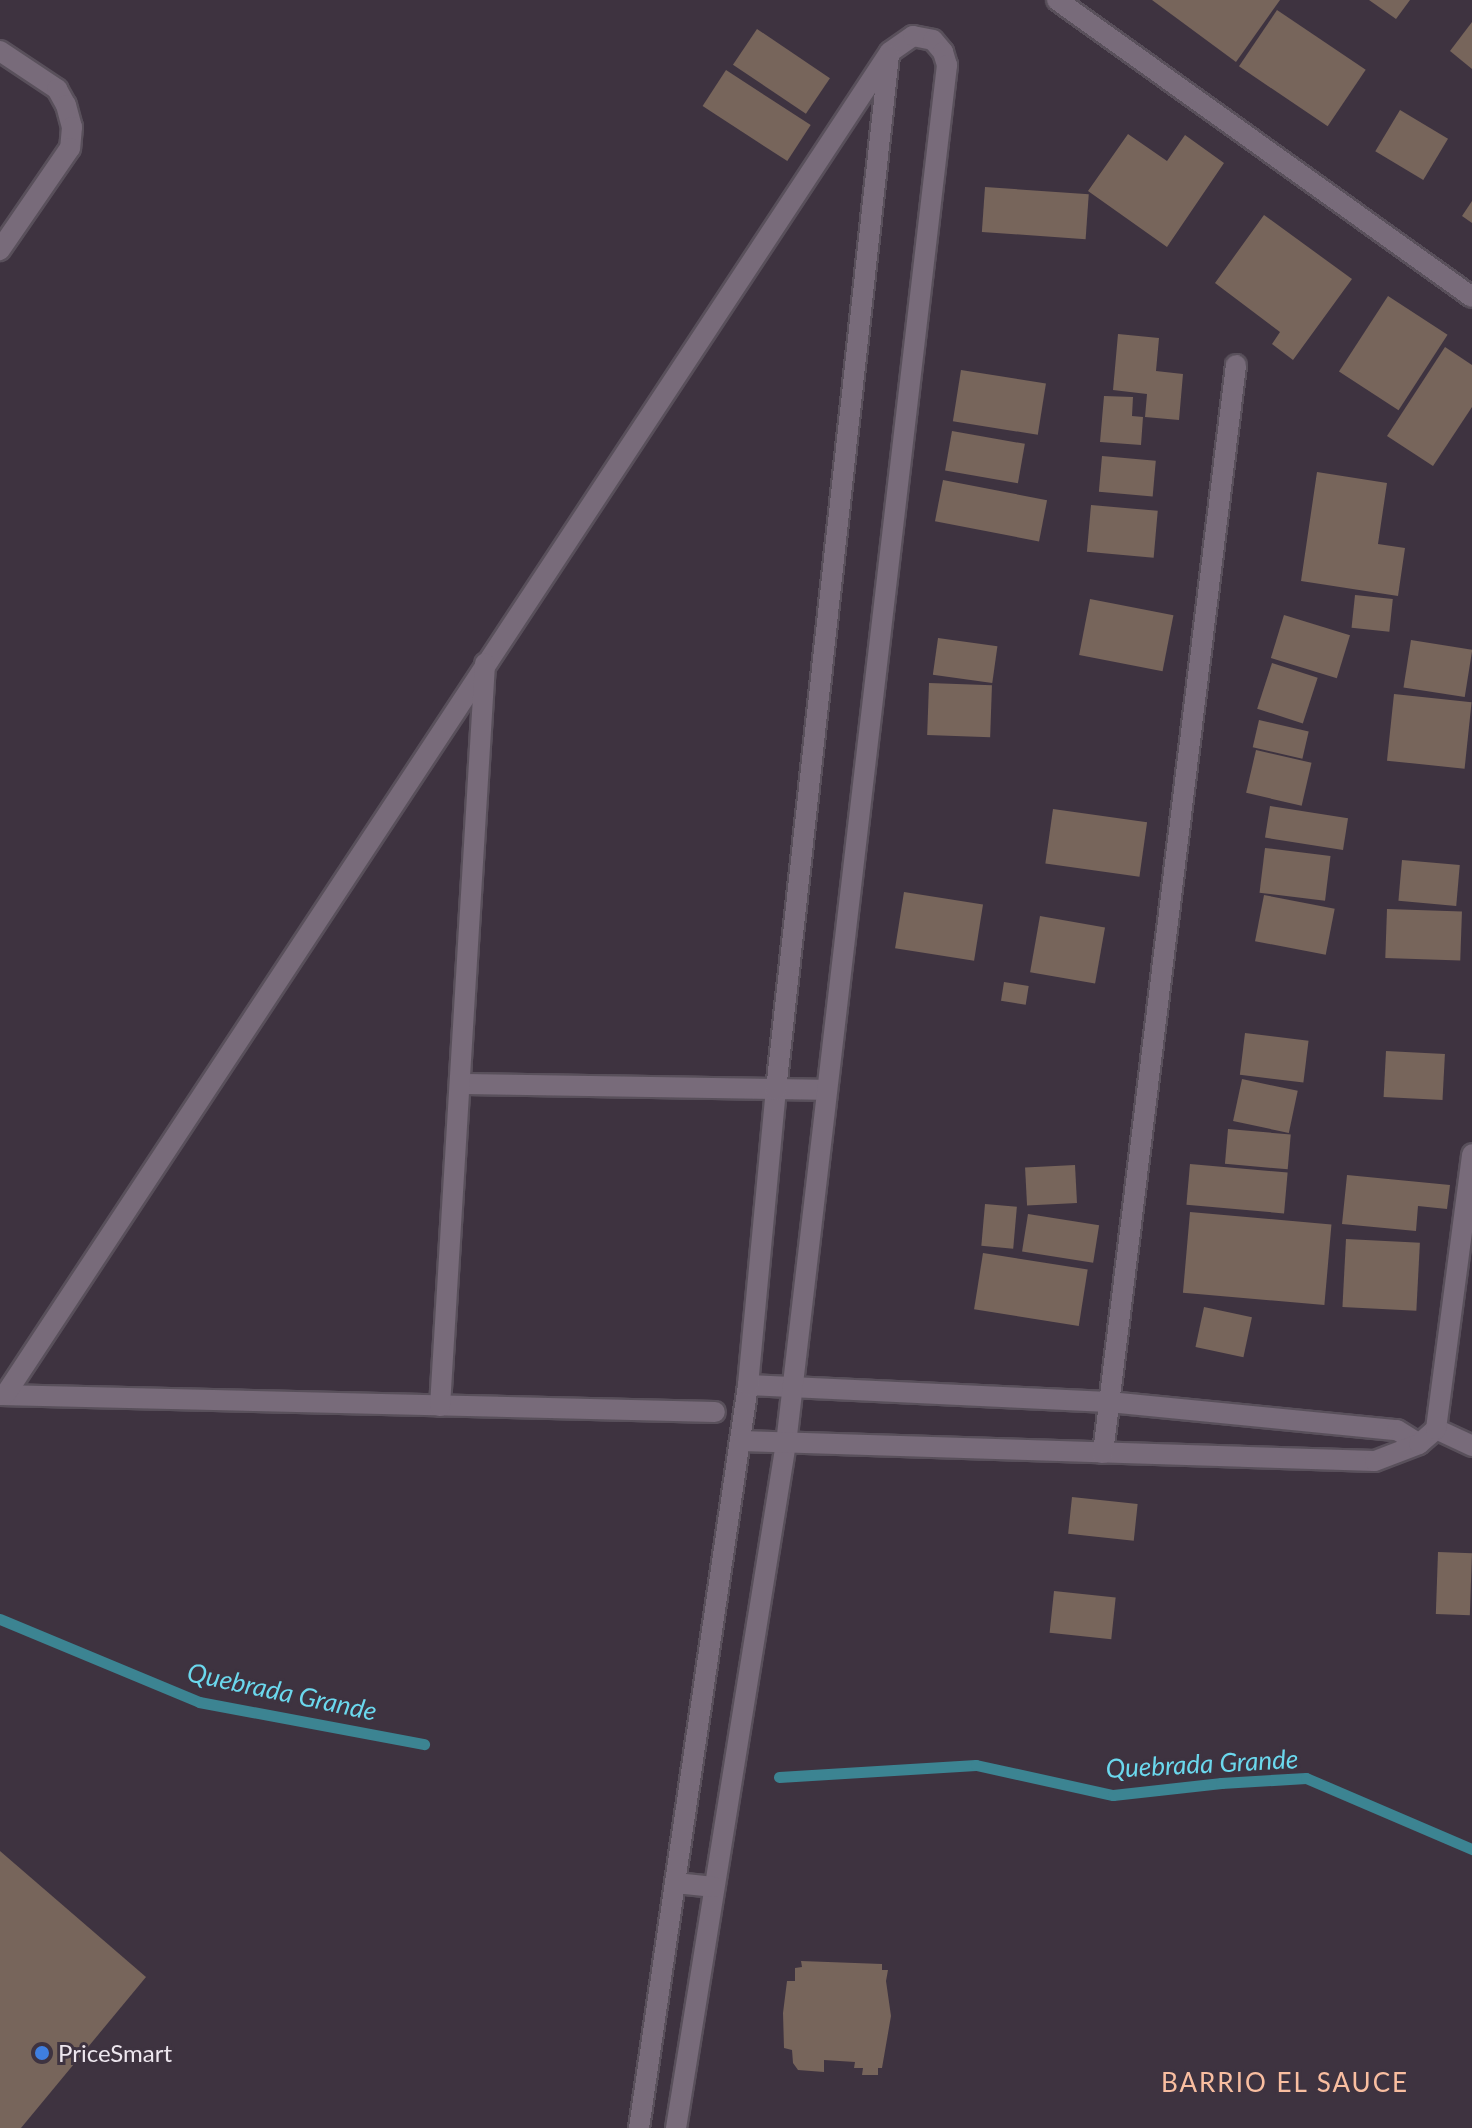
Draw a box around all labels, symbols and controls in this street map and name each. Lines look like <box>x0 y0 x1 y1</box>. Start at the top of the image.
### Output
water label: Quebrada Grande <box>184 1657 380 1727</box>
water label: Quebrada Grande <box>1105 1743 1299 1785</box>
place label: PriceSmart <box>58 2039 172 2067</box>
marker: PriceSmart <box>33 2044 51 2062</box>
district label: BARRIO EL SAUCE <box>1161 2067 1409 2099</box>

